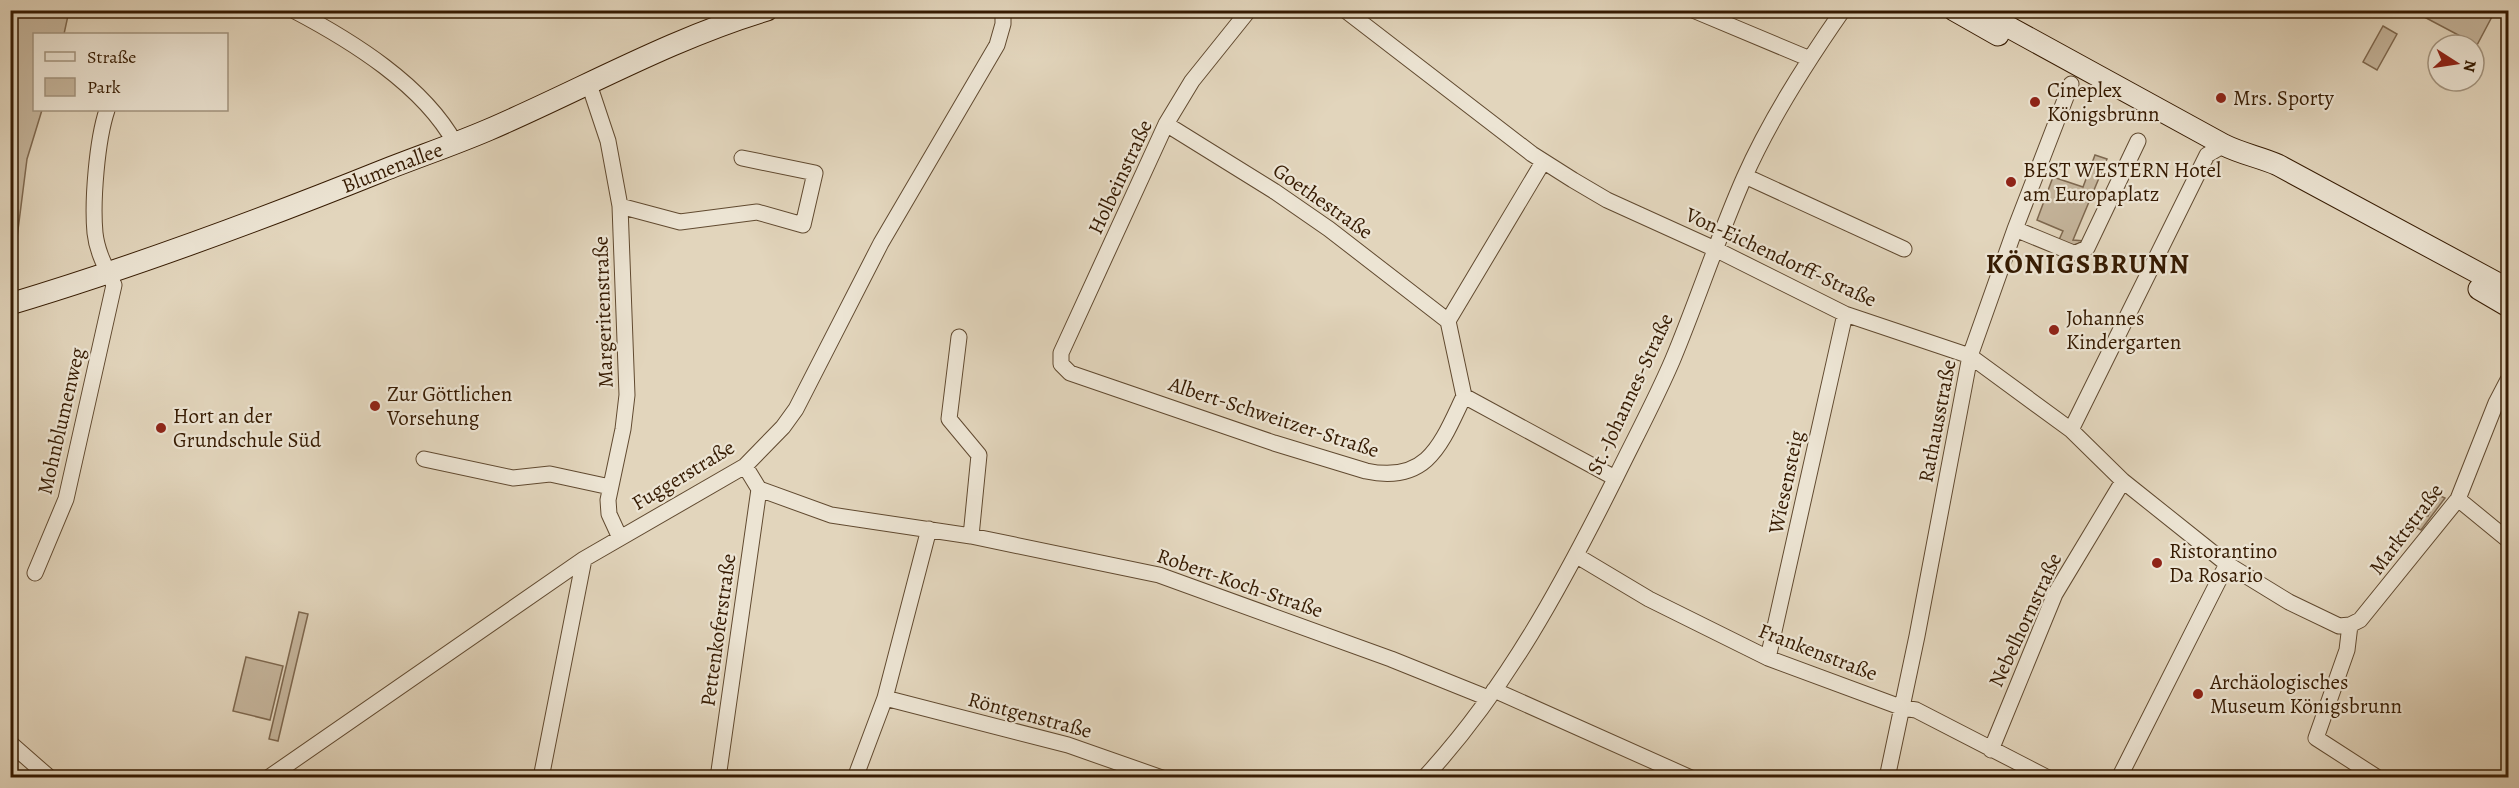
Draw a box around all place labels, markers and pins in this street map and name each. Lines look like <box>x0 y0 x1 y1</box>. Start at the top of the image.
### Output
place label: Cineplex Königsbrunn <box>2047 76 2160 128</box>
place label: Mrs. Sporty <box>2233 84 2334 112</box>
marker: Mrs. Sporty <box>2214 91 2228 105</box>
marker: Cineplex Königsbrunn <box>2028 95 2042 109</box>
place label: BEST WESTERN Hotel am Europaplatz <box>2023 156 2221 208</box>
marker: BEST WESTERN Hotel am Europaplatz <box>2004 175 2018 189</box>
place label: Johannes Kindergarten <box>2066 304 2181 356</box>
marker: Johannes Kindergarten <box>2047 323 2061 337</box>
place label: Zur Göttlichen Vorsehung <box>386 380 512 432</box>
marker: Zur Göttlichen Vorsehung <box>368 399 382 413</box>
place label: Hort an der Grundschule Süd <box>173 402 322 454</box>
marker: Hort an der Grundschule Süd <box>154 421 168 435</box>
place label: Ristorantino Da Rosario <box>2169 537 2277 589</box>
marker: Ristorantino Da Rosario <box>2150 556 2164 570</box>
place label: Archäologisches Museum Königsbrunn <box>2209 668 2402 720</box>
marker: Archäologisches Museum Königsbrunn <box>2191 687 2205 701</box>

